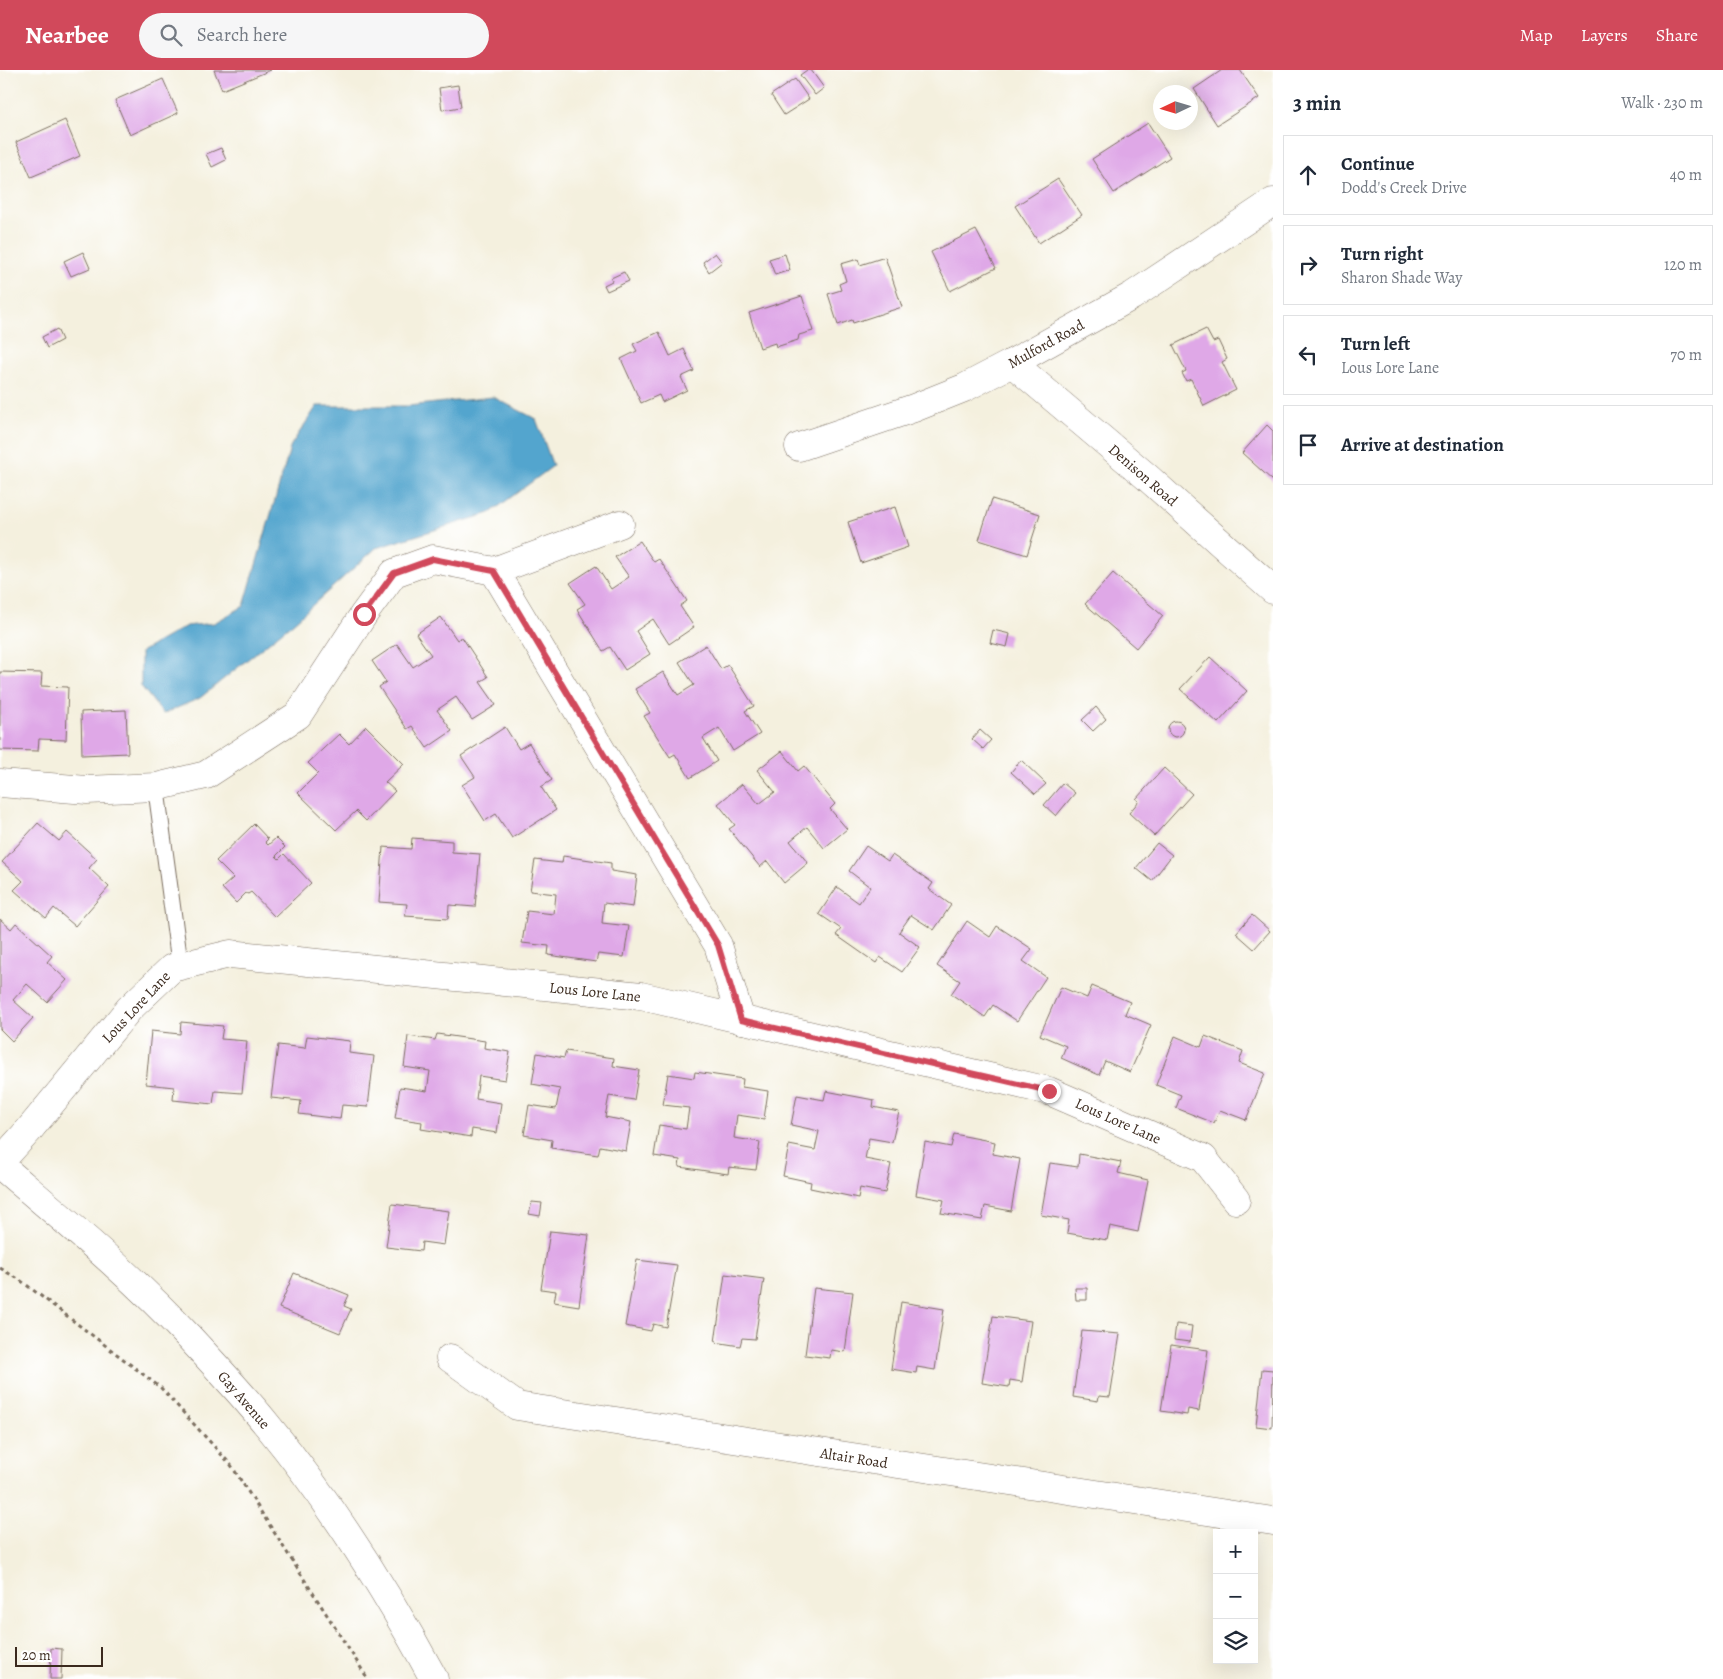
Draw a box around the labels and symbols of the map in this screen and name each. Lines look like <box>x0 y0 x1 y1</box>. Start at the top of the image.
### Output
north arrow <box>1153 85 1198 130</box>
street label: Mulford Road <box>1004 314 1088 373</box>
street label: Denison Road <box>1104 439 1183 511</box>
route start <box>353 603 376 626</box>
street label: Lous Lore Lane <box>97 966 175 1047</box>
street label: Lous Lore Lane <box>548 977 642 1007</box>
route end <box>1038 1080 1061 1103</box>
street label: Lous Lore Lane <box>1072 1093 1164 1149</box>
street label: Gay Avenue <box>213 1367 275 1434</box>
street label: Altair Road <box>818 1443 890 1473</box>
scale bar <box>15 1644 102 1667</box>

